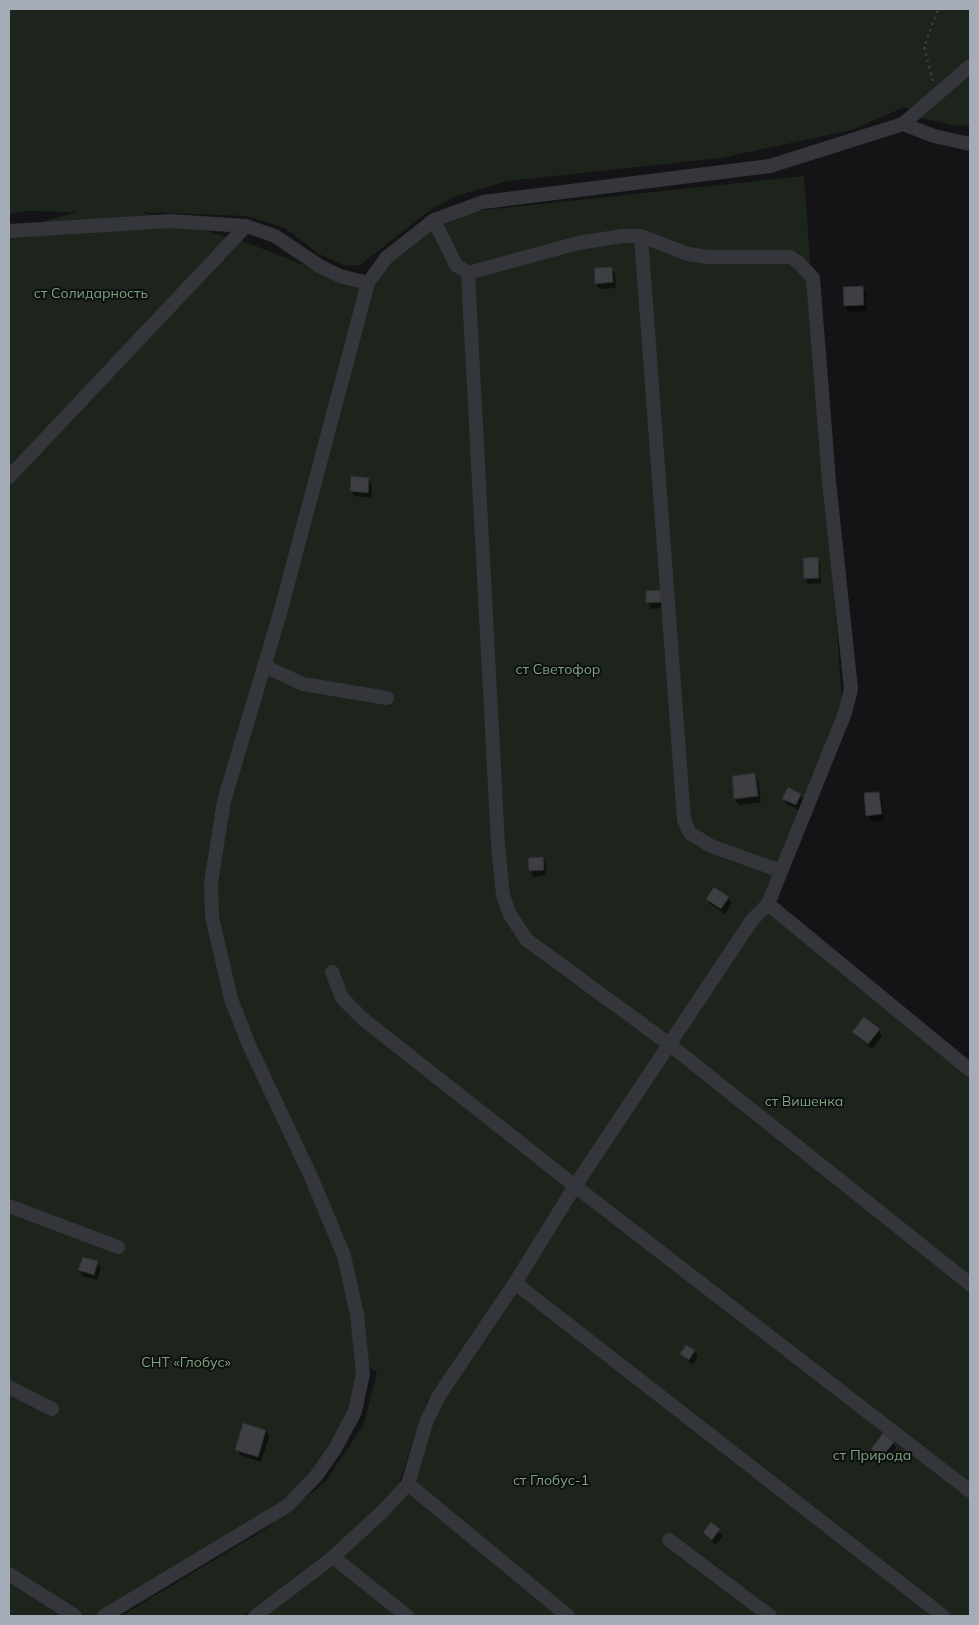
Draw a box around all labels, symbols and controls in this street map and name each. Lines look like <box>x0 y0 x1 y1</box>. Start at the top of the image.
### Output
park label: ст Солидарность <box>34 286 148 302</box>
park label: ст Светофор <box>516 662 600 678</box>
park label: ст Вишенка <box>765 1094 843 1110</box>
park label: СНТ «Глобус» <box>141 1355 231 1371</box>
park label: ст Природа <box>833 1448 911 1464</box>
park label: ст Глобус-1 <box>513 1473 589 1489</box>

